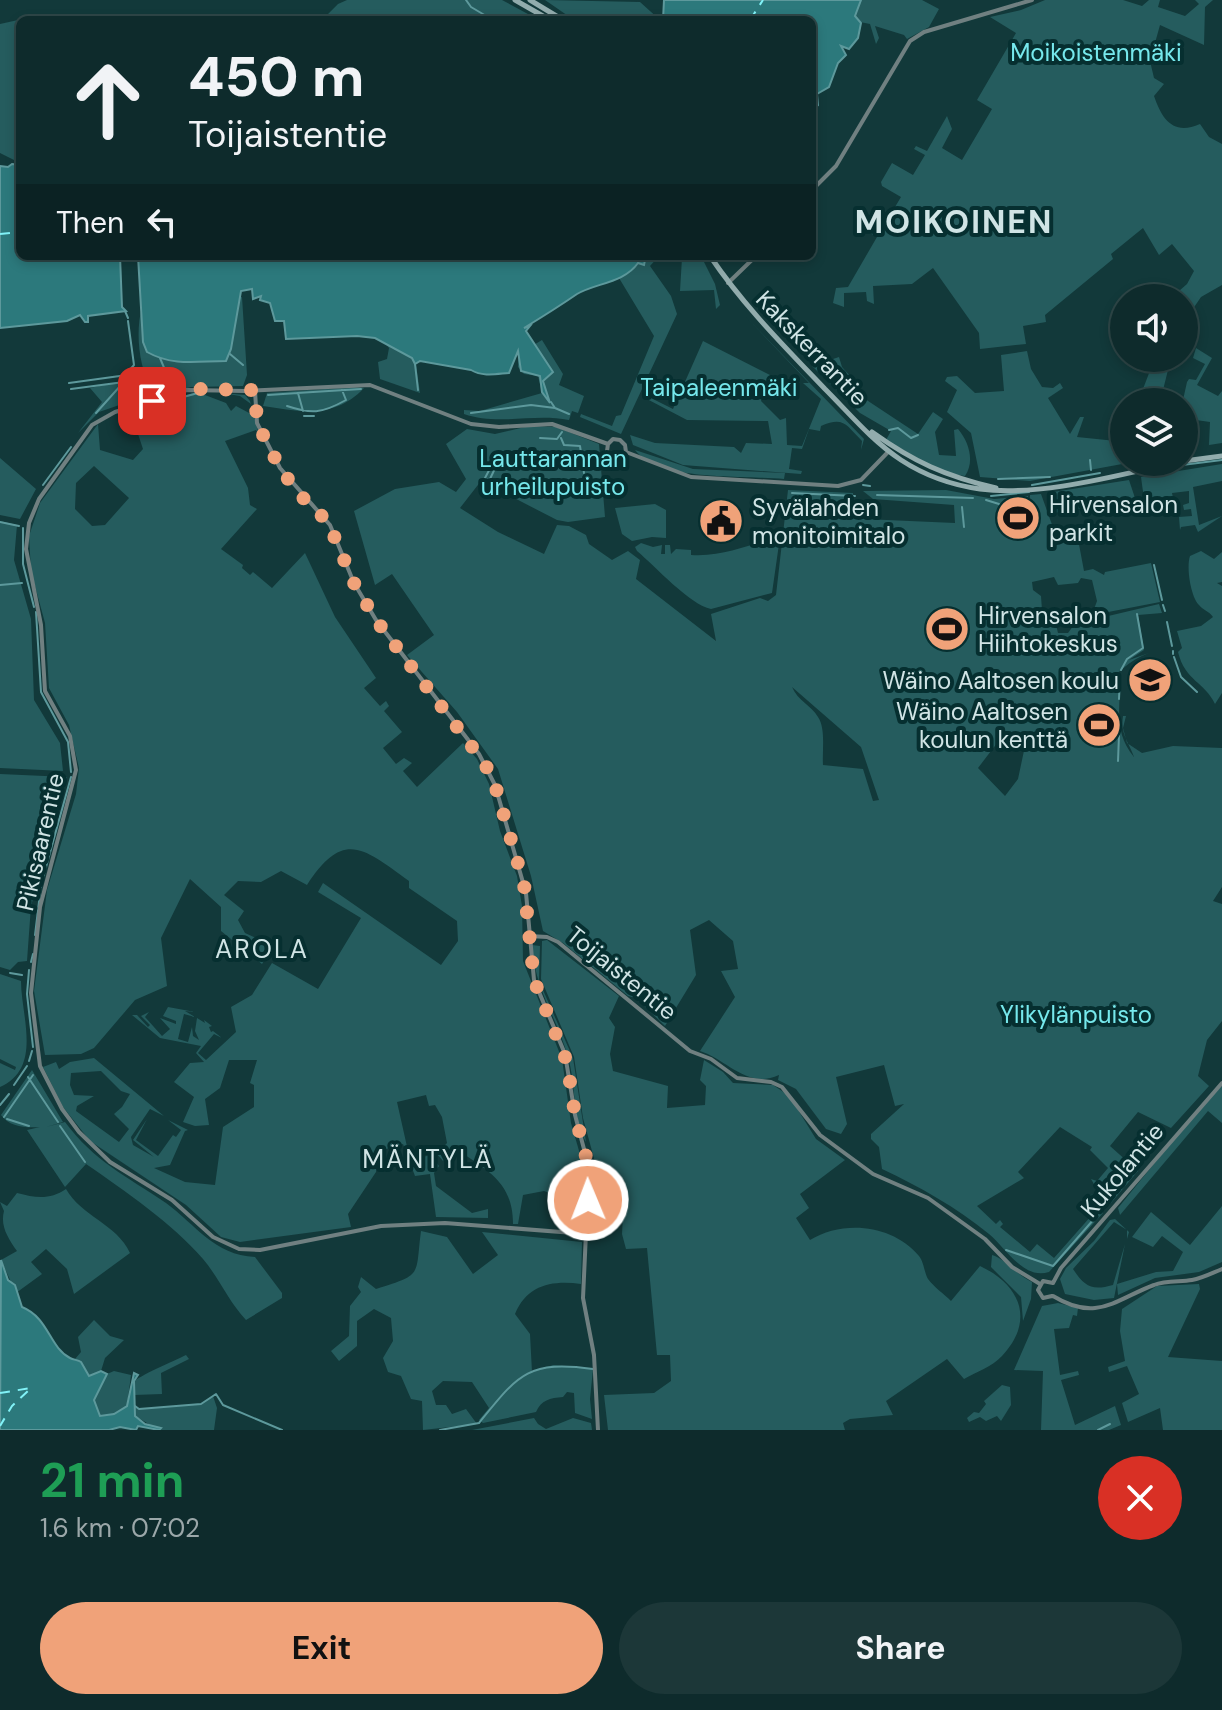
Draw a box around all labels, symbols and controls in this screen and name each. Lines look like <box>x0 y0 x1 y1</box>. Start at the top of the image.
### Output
park label: Moikoistenmäki <box>1010 37 1182 68</box>
text: 450 m <box>188 40 365 113</box>
icon: ahead <box>56 48 160 152</box>
text: Toijaistentie <box>188 111 387 158</box>
icon: left <box>140 200 184 244</box>
district label: MOIKOINEN <box>855 201 1053 243</box>
text: Then <box>56 203 124 242</box>
street label: Kakskerrantie <box>749 284 875 412</box>
map controls <box>1110 284 1198 476</box>
button: sound <box>1110 284 1198 372</box>
pin <box>118 367 186 435</box>
park label: Taipaleenmäki <box>640 372 798 403</box>
icon: arrive <box>130 379 174 423</box>
button: layers <box>1110 388 1198 476</box>
park label: Lauttarannan urheilupuisto <box>479 443 627 502</box>
place label: Hirvensalon parkit <box>1049 489 1178 548</box>
place label: Syvälahden monitoimitalo <box>752 492 905 551</box>
sports icon: Hirvensalon parkit <box>994 494 1042 542</box>
public building icon: Syvälahden monitoimitalo <box>697 497 745 545</box>
place label: Hirvensalon Hiihtokeskus <box>978 600 1118 659</box>
sports icon: Hirvensalon Hiihtokeskus <box>923 605 971 653</box>
school or university icon: Wäino Aaltosen koulu <box>1126 656 1174 704</box>
place label: Wäino Aaltosen koulu <box>882 665 1119 696</box>
place label: Wäino Aaltosen koulun kenttä <box>896 696 1068 755</box>
sports icon: Wäino Aaltosen koulun kenttä <box>1075 701 1123 749</box>
street label: Pikisaarentie <box>9 770 71 914</box>
street label: Toijaistentie <box>561 919 683 1027</box>
district label: AROLA <box>215 932 309 966</box>
park label: Ylikylänpuisto <box>1000 999 1152 1030</box>
street label: Kukolantie <box>1074 1116 1170 1224</box>
district label: MÄNTYLÄ <box>362 1142 494 1176</box>
position arrow <box>546 1158 630 1242</box>
text: 21 min <box>40 1449 184 1512</box>
button: close <box>1098 1456 1182 1540</box>
text: 1.6 km · 07:02 <box>40 1511 200 1545</box>
button: Exit <box>40 1602 603 1694</box>
button: Share <box>619 1602 1182 1694</box>

